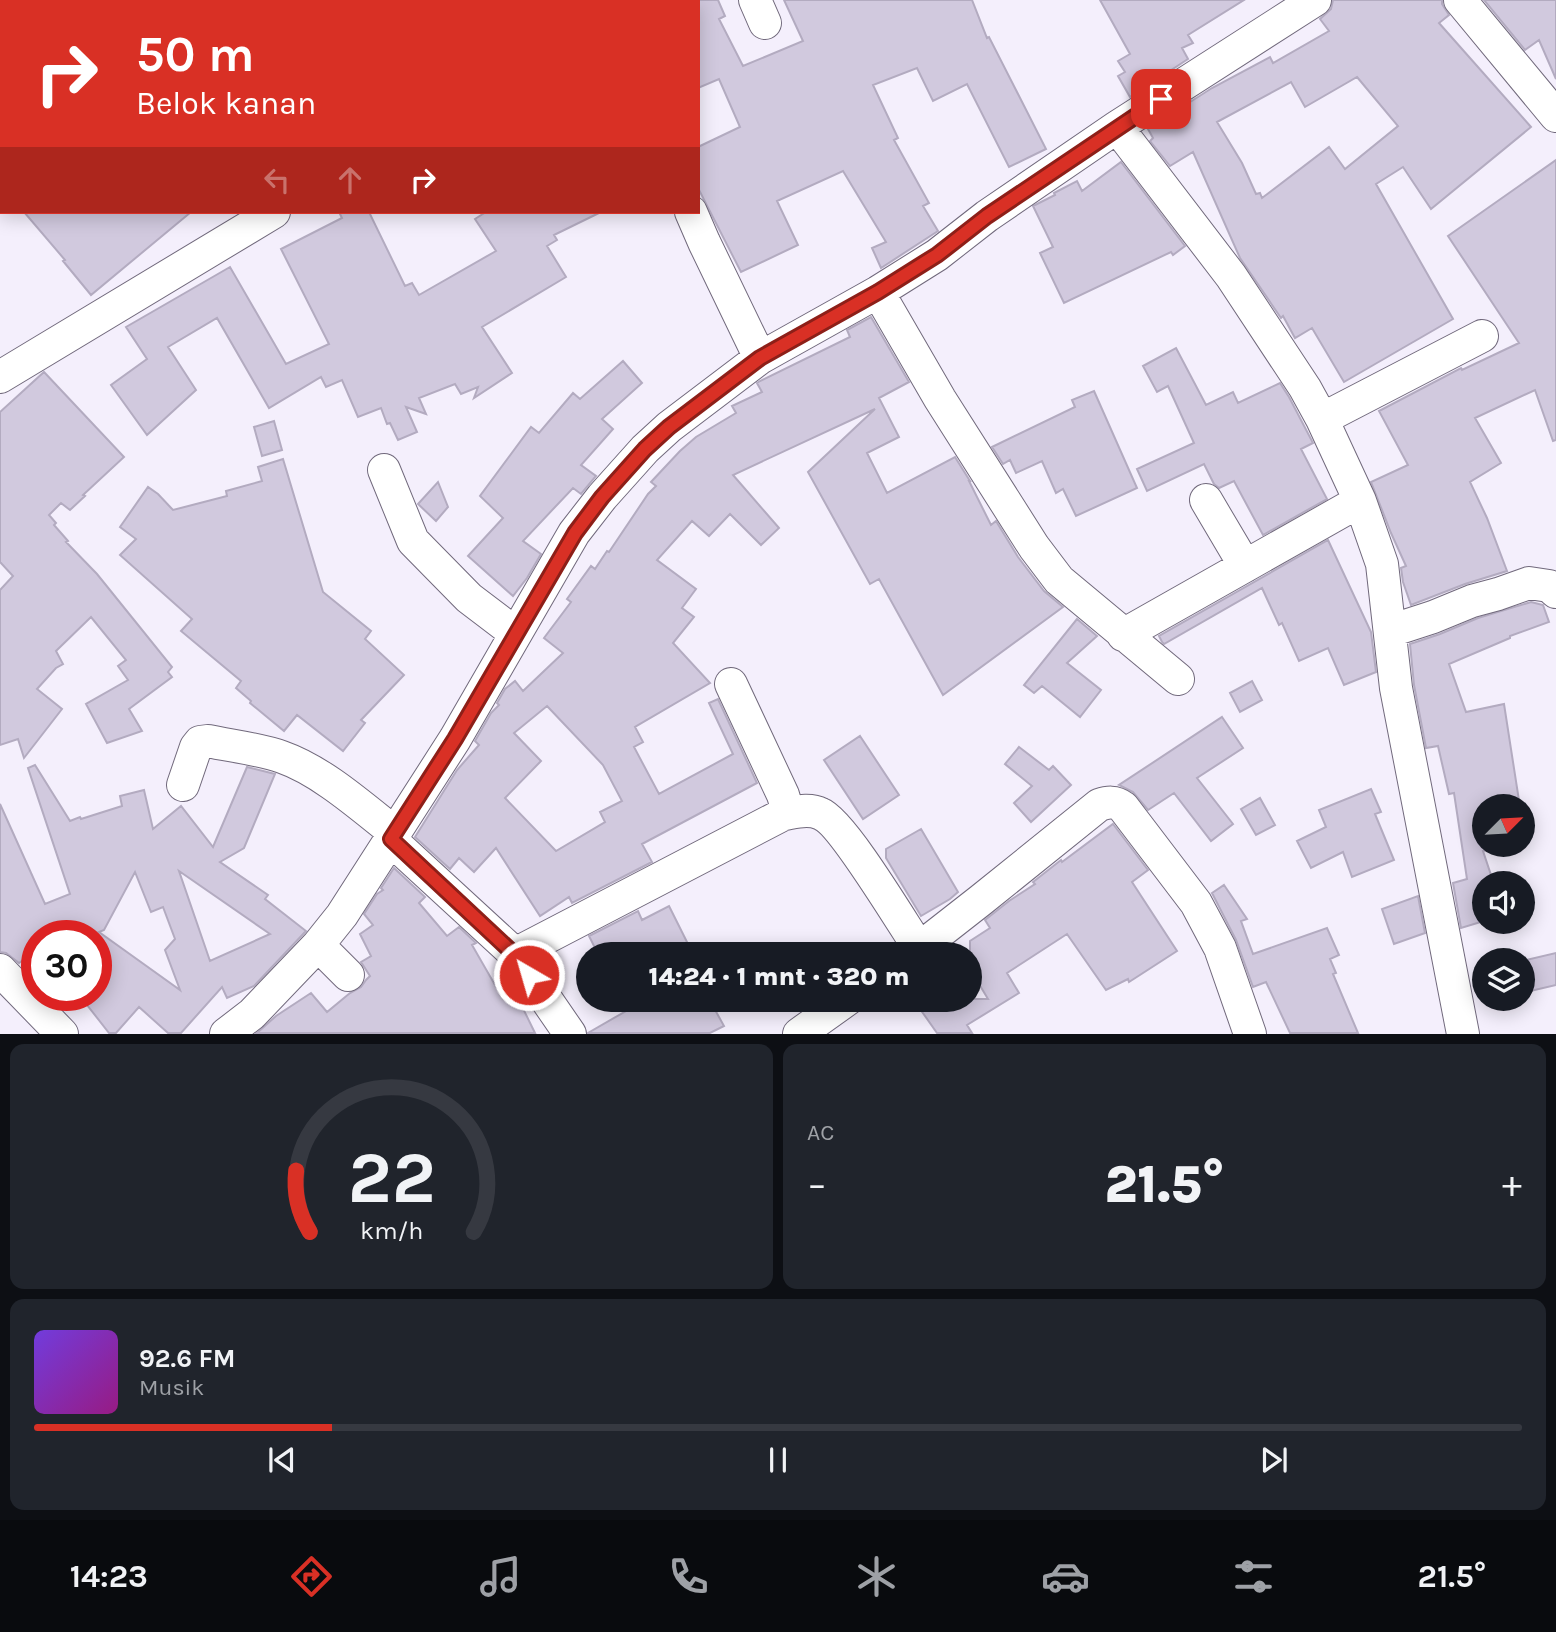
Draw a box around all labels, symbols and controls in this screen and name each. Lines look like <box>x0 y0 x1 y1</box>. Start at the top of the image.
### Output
text: 50 m <box>136 26 254 83</box>
icon: right <box>21 28 112 119</box>
pin <box>1131 69 1191 129</box>
icon: arrive <box>1142 80 1180 118</box>
text: Belok kanan <box>136 85 316 122</box>
icon: left <box>258 161 296 199</box>
icon: ahead <box>331 161 369 199</box>
icon: right <box>404 161 442 199</box>
north arrow <box>1472 794 1535 858</box>
map controls <box>1472 794 1535 1011</box>
button: sound <box>1472 871 1535 934</box>
speed limit sign: 30 <box>21 920 112 1011</box>
position arrow <box>492 938 566 1012</box>
button: layers <box>1472 948 1535 1011</box>
text: 14:24 · 1 mnt · 320 m <box>648 961 910 992</box>
text: AC <box>807 1119 834 1146</box>
text: 22 <box>347 1136 436 1221</box>
text: 21.5° <box>1104 1154 1225 1215</box>
text: − <box>807 1162 827 1207</box>
text: + <box>1502 1162 1522 1207</box>
text: km/h <box>360 1216 423 1245</box>
text: 92.6 FM <box>139 1343 236 1374</box>
text: Musik <box>139 1374 204 1401</box>
icon: previous <box>263 1441 301 1479</box>
icon: pause <box>759 1441 797 1479</box>
icon: next <box>1255 1441 1293 1479</box>
icon: directions <box>287 1552 336 1601</box>
icon: music <box>476 1552 525 1601</box>
icon: phone <box>664 1552 713 1601</box>
icon: climate <box>852 1552 901 1601</box>
icon: car <box>1041 1552 1090 1601</box>
icon: filters <box>1229 1552 1278 1601</box>
text: 14:23 <box>70 1558 148 1595</box>
text: 21.5° <box>1418 1558 1486 1595</box>

